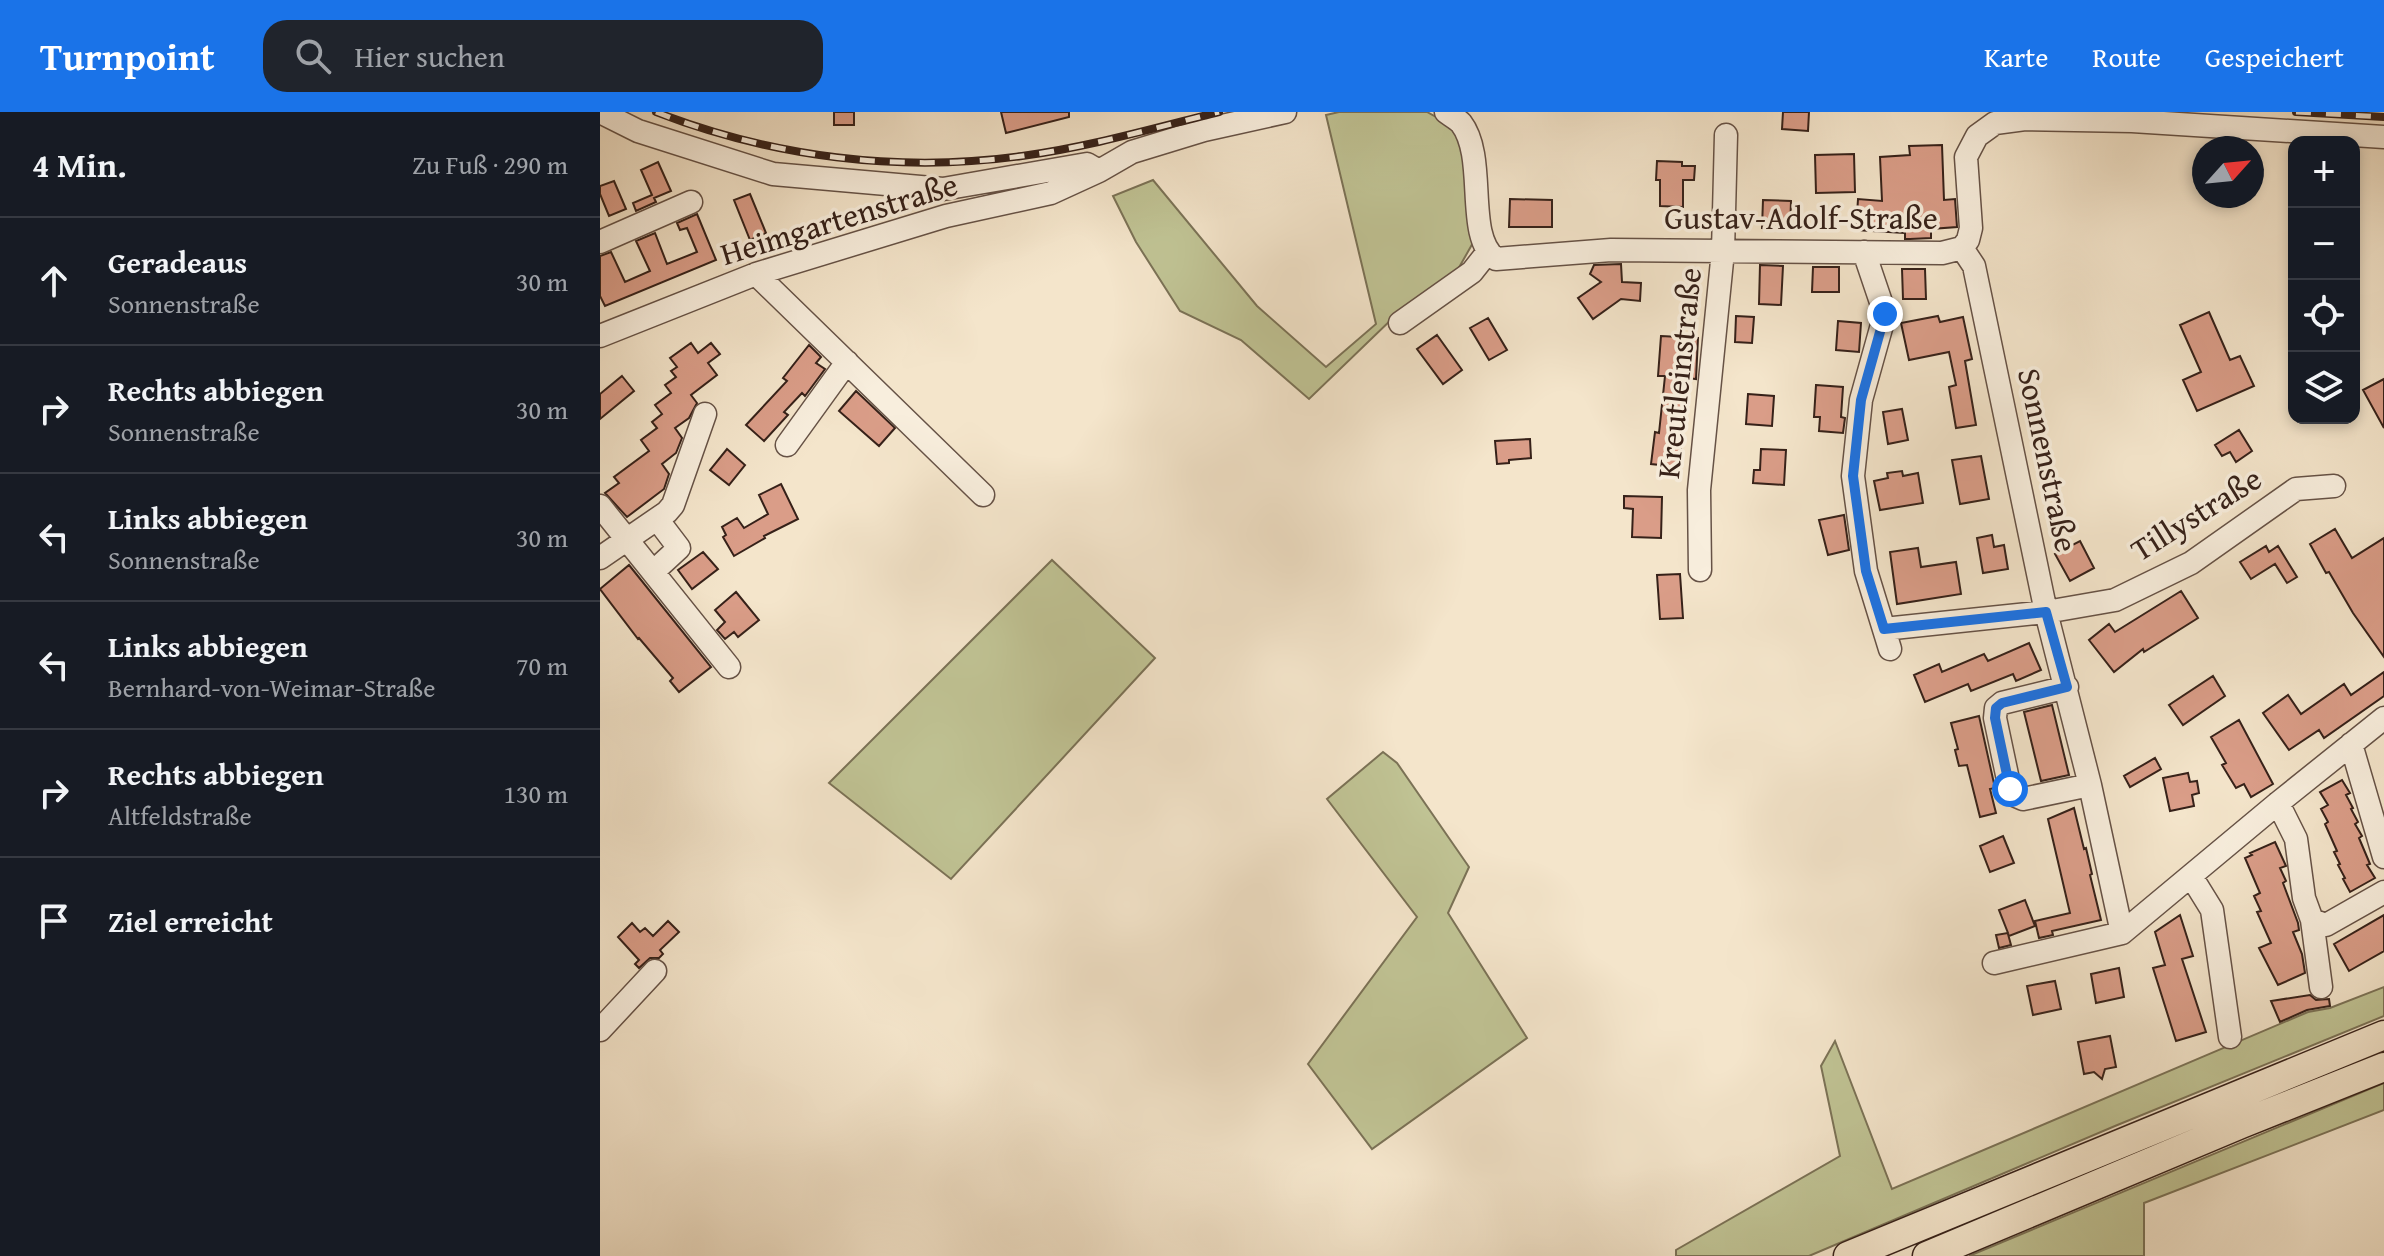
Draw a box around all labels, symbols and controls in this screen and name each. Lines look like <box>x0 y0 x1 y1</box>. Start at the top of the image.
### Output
search box <box>263 20 823 92</box>
text: Turnpoint <box>40 28 215 84</box>
icon: search <box>291 34 335 78</box>
text: Hier suchen <box>355 34 505 78</box>
text: Karte <box>1984 36 2048 77</box>
text: Route <box>2092 36 2161 77</box>
text: Gespeichert <box>2205 36 2344 77</box>
north arrow <box>2192 136 2264 208</box>
map controls <box>2288 136 2360 424</box>
button: + <box>2288 136 2360 208</box>
text: 4 Min. <box>32 140 127 189</box>
text: Zu Fuß · 290 m <box>412 145 568 184</box>
street label: Heimgartenstraße <box>715 160 963 277</box>
street label: Gustav-Adolf-Straße <box>1664 194 1938 241</box>
button: − <box>2288 208 2360 280</box>
text: Geradeaus <box>108 240 247 284</box>
icon: ahead <box>32 259 76 303</box>
text: 30 m <box>516 262 568 301</box>
street label: Kreutleinstraße <box>1644 265 1713 481</box>
button: locate <box>2288 280 2360 352</box>
text: Sonnenstraße <box>108 284 260 323</box>
route end <box>1867 296 1903 332</box>
button: layers <box>2288 352 2360 424</box>
street label: Sonnenstraße <box>2006 364 2091 556</box>
text: Rechts abbiegen <box>108 368 324 412</box>
icon: right <box>32 387 76 431</box>
text: 30 m <box>516 390 568 429</box>
text: Sonnenstraße <box>108 412 260 451</box>
street label: Tillystraße <box>2121 455 2270 572</box>
text: Links abbiegen <box>108 496 308 540</box>
icon: left <box>32 515 76 559</box>
text: 30 m <box>516 518 568 557</box>
text: Sonnenstraße <box>108 540 260 579</box>
text: Links abbiegen <box>108 624 308 668</box>
icon: left <box>32 643 76 687</box>
text: 70 m <box>516 646 568 685</box>
text: Bernhard-von-Weimar-Straße <box>108 668 435 707</box>
text: Rechts abbiegen <box>108 752 324 796</box>
icon: right <box>32 771 76 815</box>
route start <box>1992 771 2028 807</box>
text: 130 m <box>503 774 568 813</box>
text: Altfeldstraße <box>108 796 252 835</box>
icon: arrive <box>32 899 76 943</box>
text: Ziel erreicht <box>108 899 273 943</box>

